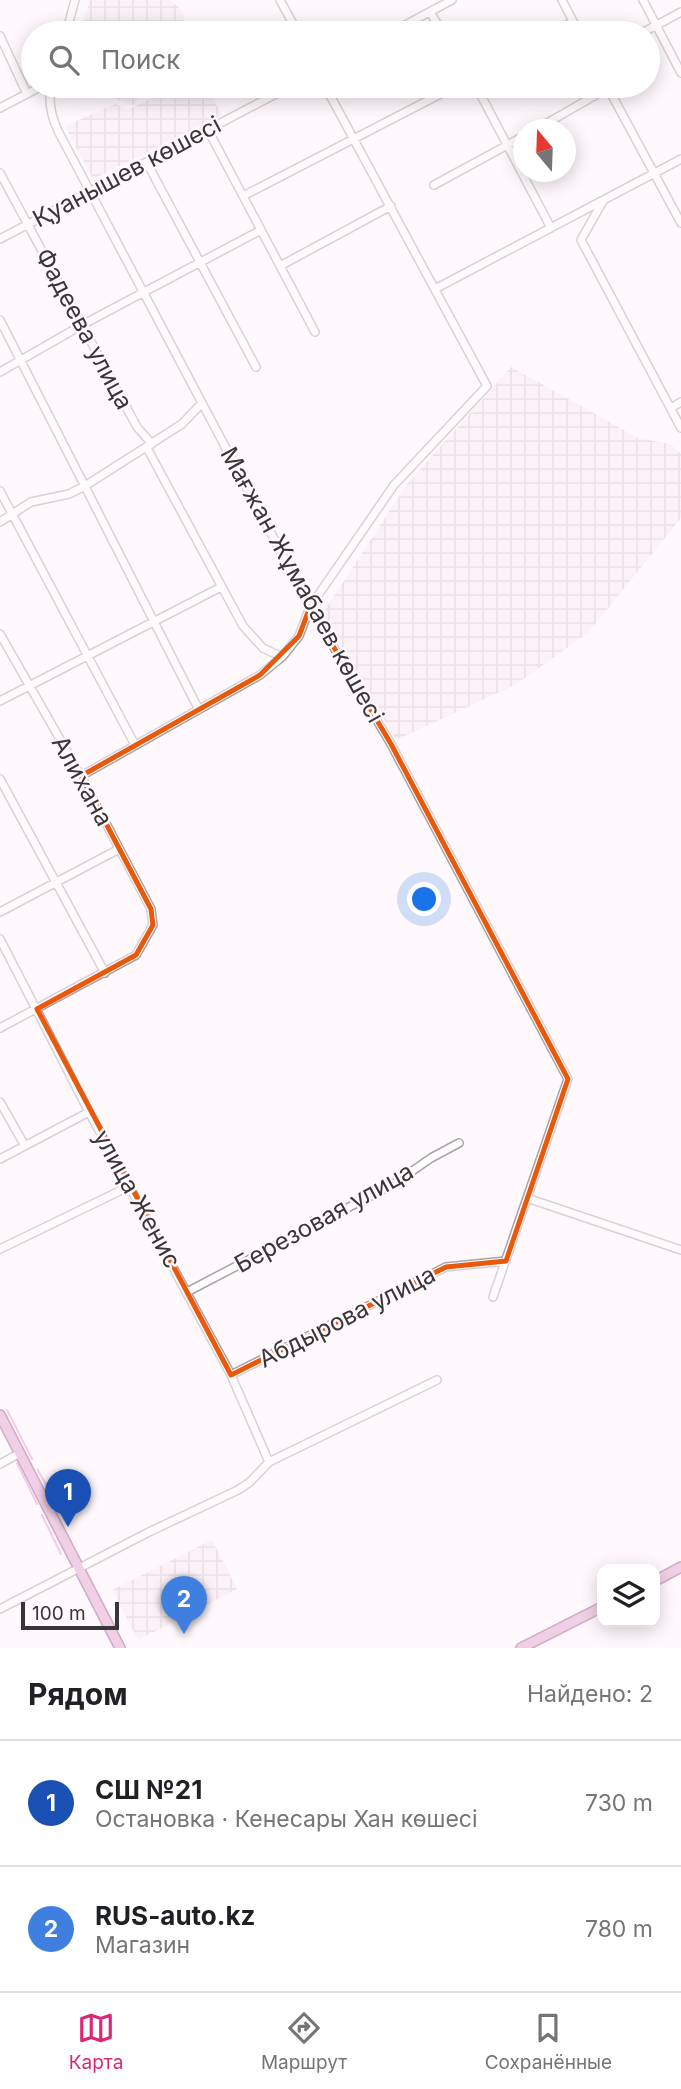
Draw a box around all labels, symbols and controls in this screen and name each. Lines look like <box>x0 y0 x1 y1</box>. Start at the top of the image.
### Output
search box <box>21 21 660 98</box>
icon: search <box>45 41 83 79</box>
text: Поиск <box>101 44 180 75</box>
street label: Қуанышев көшесі <box>28 110 226 233</box>
north arrow <box>513 119 576 182</box>
street label: Фадеева улица <box>30 243 139 414</box>
street label: Мағжан Жұмабаев көшесі <box>214 442 390 728</box>
street label: Алихана <box>46 731 119 831</box>
your location <box>407 882 441 916</box>
street label: улица Женис <box>88 1125 187 1273</box>
street label: Березовая улица <box>229 1156 418 1279</box>
street label: Абдырова улица <box>253 1259 440 1374</box>
pin: 1 <box>45 1469 91 1527</box>
map controls <box>597 1564 660 1627</box>
button: layers <box>597 1564 660 1627</box>
pin: 2 <box>161 1576 207 1634</box>
scale bar <box>21 1599 119 1631</box>
text: 100 m <box>32 1602 86 1625</box>
text: Рядом <box>28 1676 128 1712</box>
text: Найдено: 2 <box>527 1680 653 1708</box>
text: СШ №21 <box>95 1774 202 1805</box>
text: 1 <box>46 1789 56 1817</box>
text: 730 m <box>585 1789 653 1817</box>
text: Остановка · Кенесары Хан көшесі <box>95 1805 478 1833</box>
text: RUS-auto.kz <box>95 1900 255 1931</box>
text: 2 <box>44 1915 58 1943</box>
text: 780 m <box>585 1915 653 1943</box>
text: Магазин <box>95 1931 190 1959</box>
tab: Карта <box>69 2009 123 2074</box>
tab: Маршрут <box>261 2009 347 2074</box>
tab: Сохранённые <box>485 2009 612 2074</box>

